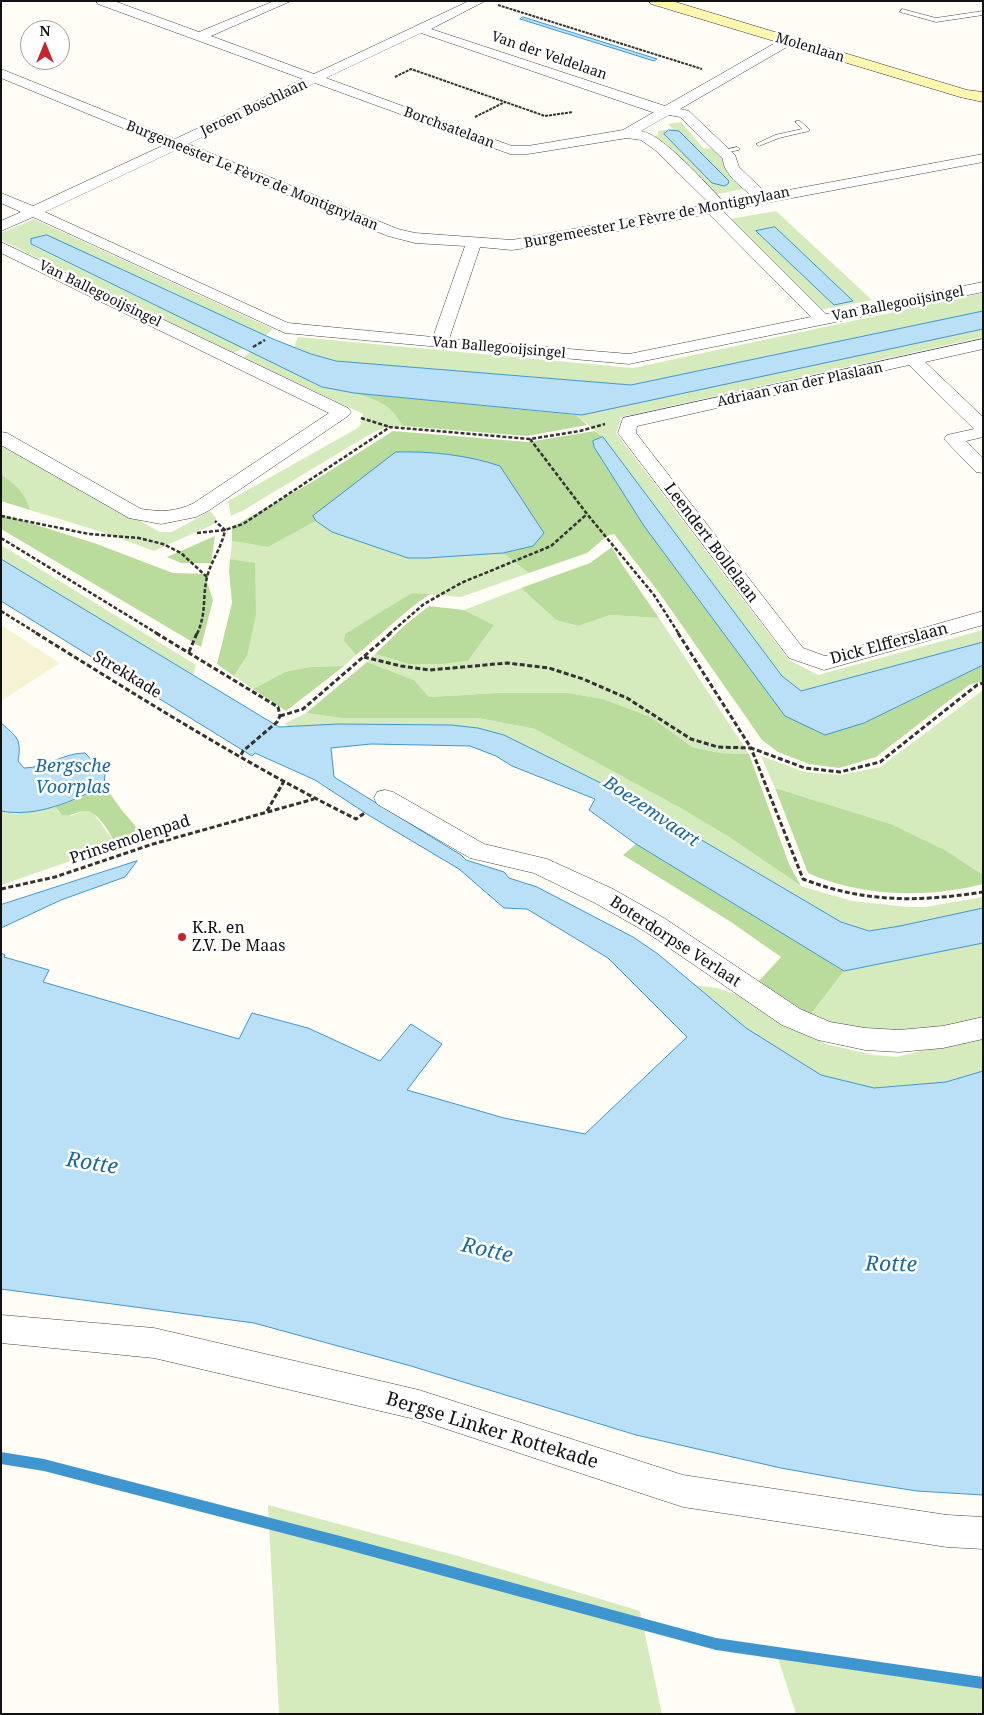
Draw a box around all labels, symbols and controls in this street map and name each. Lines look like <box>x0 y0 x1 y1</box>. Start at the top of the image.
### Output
north arrow <box>20 20 70 70</box>
text: N <box>39 21 51 40</box>
street label: Van der Veldelaan <box>489 28 609 84</box>
street label: Molenlaan <box>773 30 847 66</box>
street label: Jeroen Boschlaan <box>198 76 310 140</box>
street label: Borchsatelaan <box>401 104 497 152</box>
street label: Burgemeester Le Fèvre de Montignylaan <box>123 118 381 234</box>
street label: Burgemeester Le Fèvre de Montignylaan <box>523 184 791 252</box>
street label: Van Ballegooijsingel <box>36 257 164 331</box>
street label: Van Ballegooijsingel <box>831 283 965 325</box>
street label: Van Ballegooijsingel <box>432 334 566 362</box>
street label: Adriaan van der Plaslaan <box>716 359 884 411</box>
street label: Leendert Bollelaan <box>660 479 762 607</box>
street label: Dick Elfferslaan <box>828 619 950 669</box>
street label: Strekkade <box>89 647 165 703</box>
water label: Bergsche Voorplas <box>35 756 111 799</box>
water label: Boezemvaart <box>599 772 703 852</box>
street label: Prinsemolenpad <box>67 812 193 868</box>
street label: Boterdorpse Verlaat <box>606 892 744 992</box>
place label: K.R. en Z.V. De Maas <box>192 918 286 956</box>
marker: K.R. en Z.V. De Maas <box>176 931 188 943</box>
water label: Rotte <box>64 1148 120 1180</box>
water label: Rotte <box>459 1233 515 1269</box>
water label: Rotte <box>865 1252 917 1278</box>
street label: Bergse Linker Rottekade <box>383 1388 601 1474</box>

